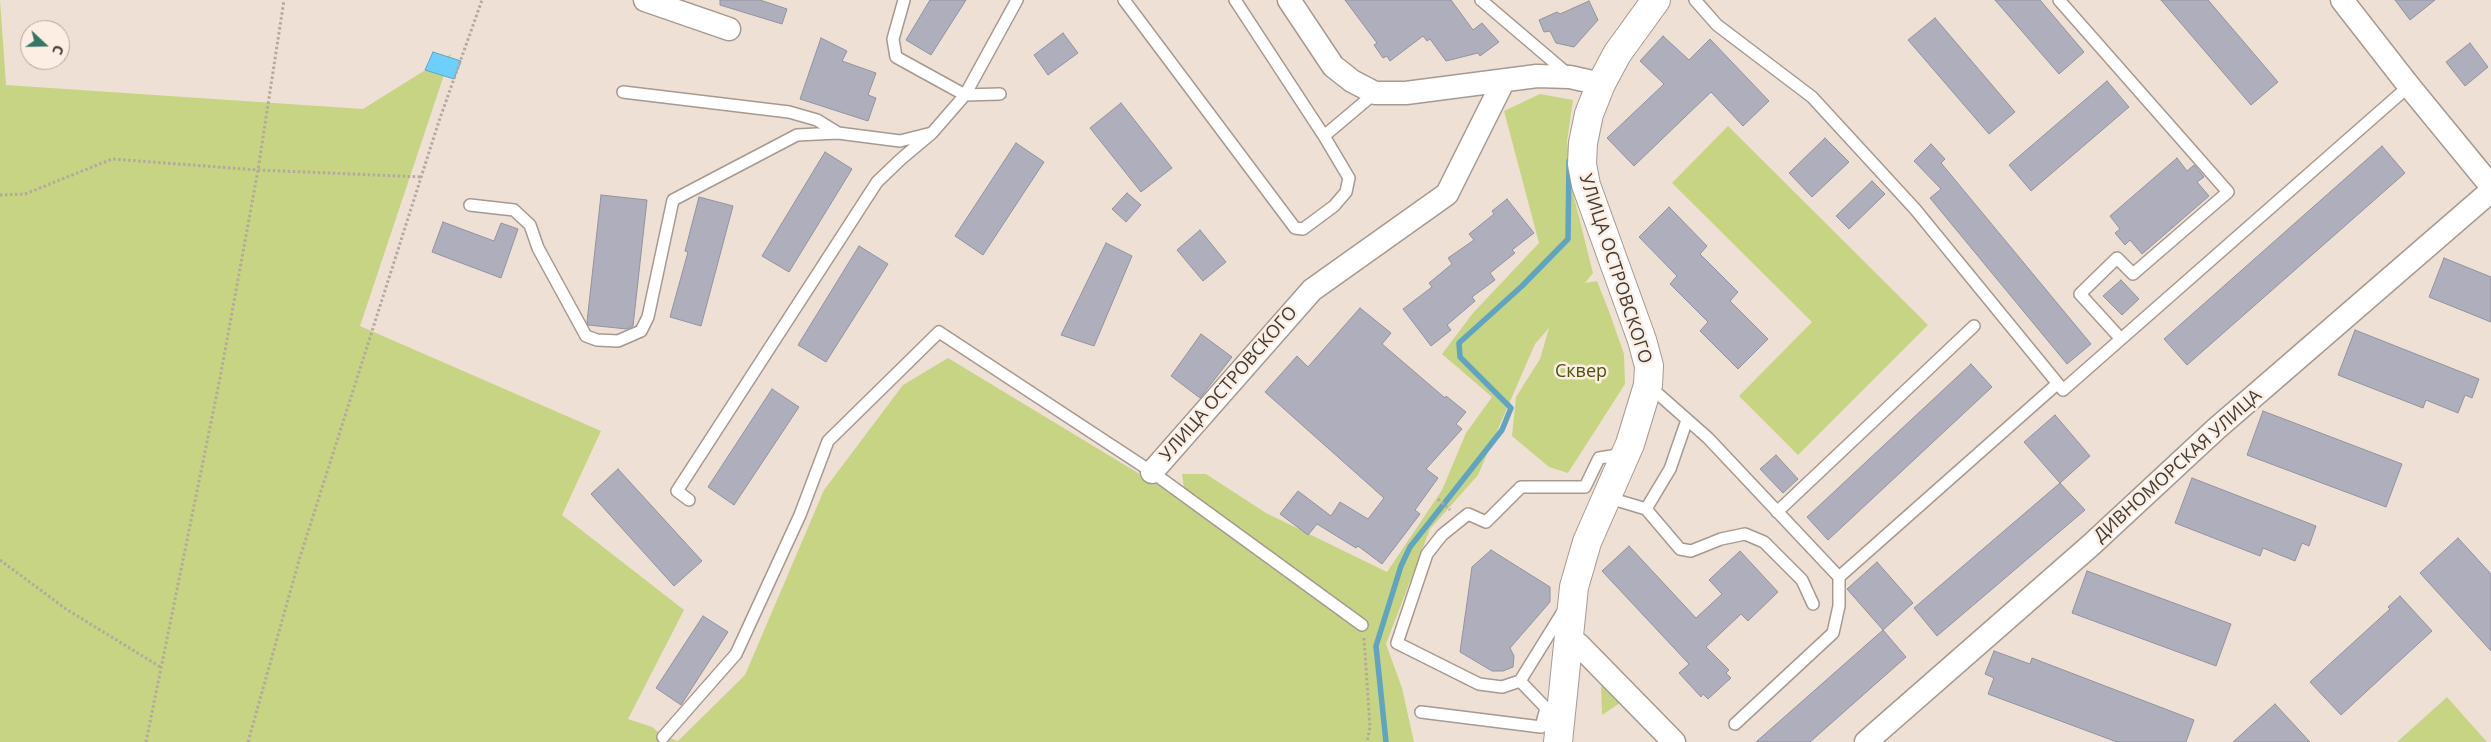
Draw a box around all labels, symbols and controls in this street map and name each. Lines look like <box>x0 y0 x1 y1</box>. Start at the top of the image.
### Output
north arrow <box>20 20 70 70</box>
text: С <box>48 43 69 58</box>
street label: УЛИЦА ОСТРОВСКОГО <box>1574 171 1656 367</box>
street label: УЛИЦА ОСТРОВСКОГО <box>1156 302 1302 466</box>
park label: Сквер <box>1555 361 1607 383</box>
street label: ДИВНОМОРСКАЯ УЛИЦА <box>2090 385 2266 547</box>

